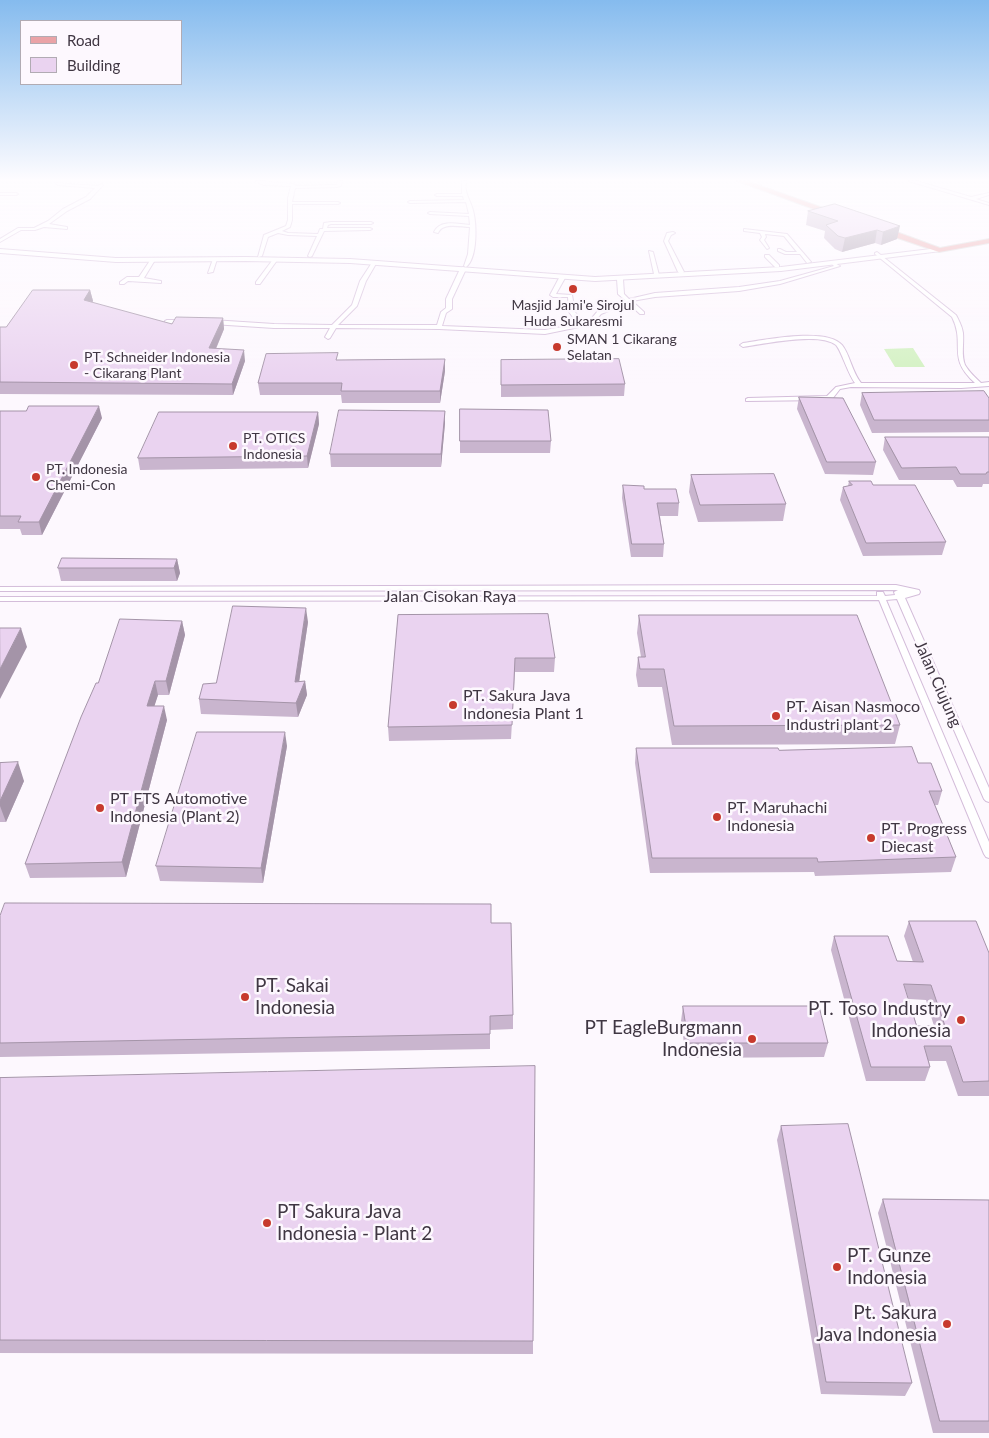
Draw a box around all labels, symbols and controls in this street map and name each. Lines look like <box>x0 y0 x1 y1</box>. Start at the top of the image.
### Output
legend <box>20 20 182 85</box>
text: Road <box>67 31 100 49</box>
text: Building <box>67 56 120 74</box>
marker: Masjid Jami'e Sirojul Huda Sukaresmi <box>567 283 579 295</box>
place label: Masjid Jami'e Sirojul Huda Sukaresmi <box>511 297 635 330</box>
place label: SMAN 1 Cikarang Selatan <box>567 331 677 364</box>
marker: SMAN 1 Cikarang Selatan <box>551 341 563 353</box>
place label: PT. Schneider Indonesia - Cikarang Plant <box>84 349 230 382</box>
marker: PT. Schneider Indonesia - Cikarang Plant <box>68 359 80 371</box>
place label: PT. OTICS Indonesia <box>243 430 305 462</box>
marker: PT. OTICS Indonesia <box>227 440 239 452</box>
place label: PT. Indonesia Chemi-Con <box>46 461 128 494</box>
marker: PT. Indonesia Chemi-Con <box>30 471 42 483</box>
street label: Jalan Cisokan Raya <box>384 587 516 607</box>
street label: Jalan Ciujung <box>910 638 966 730</box>
place label: PT. Sakura Java Indonesia Plant 1 <box>463 686 584 724</box>
place label: PT. Aisan Nasmoco Industri plant 2 <box>786 697 920 735</box>
marker: PT. Sakura Java Indonesia Plant 1 <box>447 699 459 711</box>
marker: PT. Aisan Nasmoco Industri plant 2 <box>770 710 782 722</box>
place label: PT FTS Automotive Indonesia (Plant 2) <box>110 789 247 827</box>
place label: PT. Maruhachi Indonesia <box>727 798 827 836</box>
marker: PT FTS Automotive Indonesia (Plant 2) <box>94 802 106 814</box>
marker: PT. Maruhachi Indonesia <box>711 811 723 823</box>
place label: PT. Progress Diecast <box>881 819 967 857</box>
marker: PT. Progress Diecast <box>865 832 877 844</box>
place label: PT. Sakai Indonesia <box>255 975 335 1019</box>
marker: PT. Sakai Indonesia <box>239 991 251 1003</box>
place label: PT. Toso Industry Indonesia <box>808 998 951 1042</box>
marker: PT. Toso Industry Indonesia <box>955 1014 967 1026</box>
place label: PT EagleBurgmann Indonesia <box>585 1017 742 1061</box>
marker: PT EagleBurgmann Indonesia <box>746 1033 758 1045</box>
place label: PT Sakura Java Indonesia - Plant 2 <box>277 1201 432 1245</box>
marker: PT Sakura Java Indonesia - Plant 2 <box>261 1217 273 1229</box>
place label: PT. Gunze Indonesia <box>847 1245 931 1289</box>
marker: PT. Gunze Indonesia <box>831 1261 843 1273</box>
place label: Pt. Sakura Java Indonesia <box>816 1302 937 1346</box>
marker: Pt. Sakura Java Indonesia <box>941 1318 953 1330</box>

